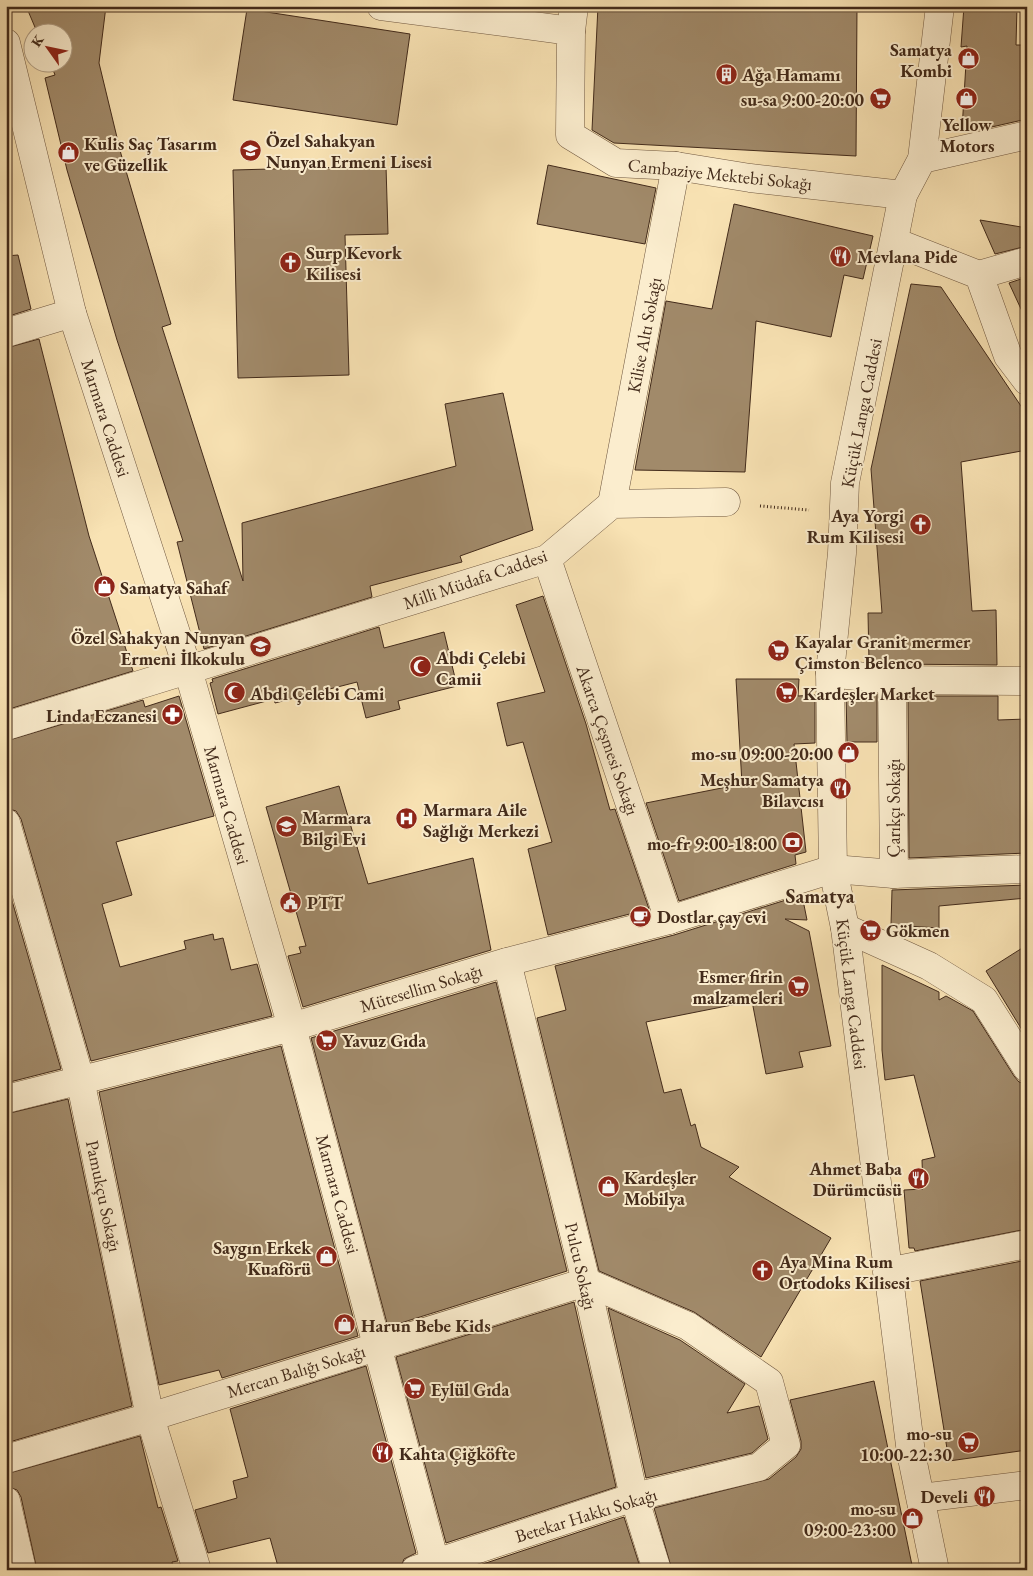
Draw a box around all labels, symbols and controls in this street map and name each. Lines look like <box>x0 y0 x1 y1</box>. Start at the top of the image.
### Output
north arrow <box>22 22 72 72</box>
text: K <box>27 31 48 50</box>
place label: Samatya Kombi <box>890 38 953 82</box>
shop icon: Samatya Kombi <box>956 47 980 71</box>
building icon: Ağa Hamamı <box>714 62 738 86</box>
place label: Ağa Hamamı <box>741 63 841 86</box>
supermarket icon: su-sa 9:00-20:00 <box>868 87 892 111</box>
shop icon: Yellow Motors <box>955 87 979 111</box>
place label: su-sa 9:00-20:00 <box>741 88 864 111</box>
place label: Yellow Motors <box>940 113 994 157</box>
place label: Özel Sahakyan Nunyan Ermeni Lisesi <box>266 129 433 173</box>
place label: Kulis Saç Tasarım ve Güzellik <box>84 132 217 176</box>
school or university icon: Özel Sahakyan Nunyan Ermeni Lisesi <box>238 138 262 162</box>
shop icon: Kulis Saç Tasarım ve Güzellik <box>56 141 80 165</box>
street label: Cambaziye Mektebi Sokağı <box>627 153 814 195</box>
place label: Surp Kevork Kilisesi <box>306 241 403 285</box>
restaurant icon: Mevlana Pide <box>829 244 853 268</box>
place label: Mevlana Pide <box>857 245 958 268</box>
church icon: Surp Kevork Kilisesi <box>278 250 302 274</box>
street label: Kilise Altı Sokağı <box>622 275 667 395</box>
street label: Küçük Langa Caddesi <box>835 336 887 490</box>
street label: Marmara Caddesi <box>76 356 136 480</box>
place label: Aya Yorgi Rum Kilisesi <box>807 504 905 548</box>
church icon: Aya Yorgi Rum Kilisesi <box>908 513 932 537</box>
street label: Milli Müdafa Caddesi <box>400 543 551 614</box>
shop icon: Samatya Sahaf <box>92 575 116 599</box>
place label: Samatya Sahaf <box>120 576 230 599</box>
place label: Özel Sahakyan Nunyan Ermeni İlkokulu <box>71 626 245 670</box>
place label: Kayalar Granit mermer Çimston Belenco <box>795 630 971 674</box>
school or university icon: Özel Sahakyan Nunyan Ermeni İlkokulu <box>249 635 273 659</box>
supermarket icon: Kayalar Granit mermer Çimston Belenco <box>767 639 791 663</box>
place label: Abdi Çelebi Camii <box>435 646 526 690</box>
mosque icon: Abdi Çelebi Camii <box>408 655 432 679</box>
street label: Akarca Çeşmesi Sokağı <box>571 661 645 819</box>
mosque icon: Abdi Çelebi Cami <box>222 681 246 705</box>
supermarket icon: Kardeşler Market <box>775 681 799 705</box>
place label: Abdi Çelebi Cami <box>249 682 385 705</box>
place label: Kardeşler Market <box>803 682 935 705</box>
pharmacy icon: Linda Eczanesi <box>161 703 185 727</box>
place label: Linda Eczanesi <box>46 704 158 727</box>
shop icon: mo-su 09:00-20:00 <box>837 741 861 765</box>
place label: mo-su 09:00-20:00 <box>691 742 833 765</box>
street label: Marmara Caddesi <box>199 743 255 868</box>
street label: Çarıkçı Sokağı <box>882 758 905 857</box>
place label: Meşhur Samatya Bilavcısı <box>700 768 825 812</box>
restaurant icon: Meşhur Samatya Bilavcısı <box>828 777 852 801</box>
place label: Marmara Aile Sağlığı Merkezi <box>423 798 540 842</box>
place label: Marmara Bilgi Evi <box>302 806 371 850</box>
hospital icon: Marmara Aile Sağlığı Merkezi <box>395 807 419 831</box>
school or university icon: Marmara Bilgi Evi <box>274 815 298 839</box>
bank icon: mo-fr 9:00-18:00 <box>781 831 805 855</box>
place label: mo-fr 9:00-18:00 <box>647 832 777 855</box>
district label: Samatya <box>786 883 855 909</box>
public building icon: PTT <box>279 890 303 914</box>
place label: PTT <box>307 891 343 914</box>
cafe icon: Dostlar çay evi <box>629 904 653 928</box>
place label: Dostlar çay evi <box>657 905 767 928</box>
street label: Küçük Langa Caddesi <box>831 917 873 1071</box>
supermarket icon: Gökmen <box>858 918 882 942</box>
place label: Gökmen <box>886 919 950 942</box>
street label: Mütesellim Sokağı <box>357 958 486 1018</box>
place label: Esmer firin malzameleri <box>693 965 784 1009</box>
supermarket icon: Esmer firin malzameleri <box>787 974 811 998</box>
supermarket icon: Yavuz Gıda <box>314 1028 338 1052</box>
place label: Yavuz Gıda <box>342 1029 426 1052</box>
street label: Marmara Caddesi <box>311 1132 365 1257</box>
street label: Pamukçu Sokağı <box>81 1138 127 1254</box>
place label: Ahmet Baba Dürümcüsü <box>808 1157 902 1201</box>
place label: Kardeşler Mobilya <box>624 1166 697 1210</box>
restaurant icon: Ahmet Baba Dürümcüsü <box>906 1166 930 1190</box>
shop icon: Kardeşler Mobilya <box>596 1175 620 1199</box>
street label: Pulcu Sokağı <box>560 1220 602 1313</box>
place label: Saygın Erkek Kuaförü <box>213 1236 312 1280</box>
shop icon: Saygın Erkek Kuaförü <box>315 1245 339 1269</box>
place label: Aya Mina Rum Ortodoks Kilisesi <box>778 1250 911 1294</box>
church icon: Aya Mina Rum Ortodoks Kilisesi <box>751 1259 775 1283</box>
shop icon: Harun Bebe Kids <box>333 1313 357 1337</box>
place label: Harun Bebe Kids <box>361 1314 491 1337</box>
street label: Mercan Balığı Sokağı <box>224 1339 368 1403</box>
supermarket icon: Eylül Gıda <box>403 1377 427 1401</box>
place label: Eylül Gıda <box>431 1378 509 1401</box>
place label: mo-su 10:00-22:30 <box>860 1422 952 1466</box>
supermarket icon: mo-su 10:00-22:30 <box>956 1431 980 1455</box>
restaurant icon: Kahta Çiğköfte <box>371 1441 395 1465</box>
place label: Kahta Çiğköfte <box>399 1442 516 1465</box>
street label: Betekar Hakkı Sokağı <box>512 1482 660 1547</box>
restaurant icon: Develi <box>972 1484 996 1508</box>
place label: Develi <box>921 1485 969 1508</box>
place label: mo-su 09:00-23:00 <box>804 1497 896 1541</box>
shop icon: mo-su 09:00-23:00 <box>900 1506 924 1530</box>

